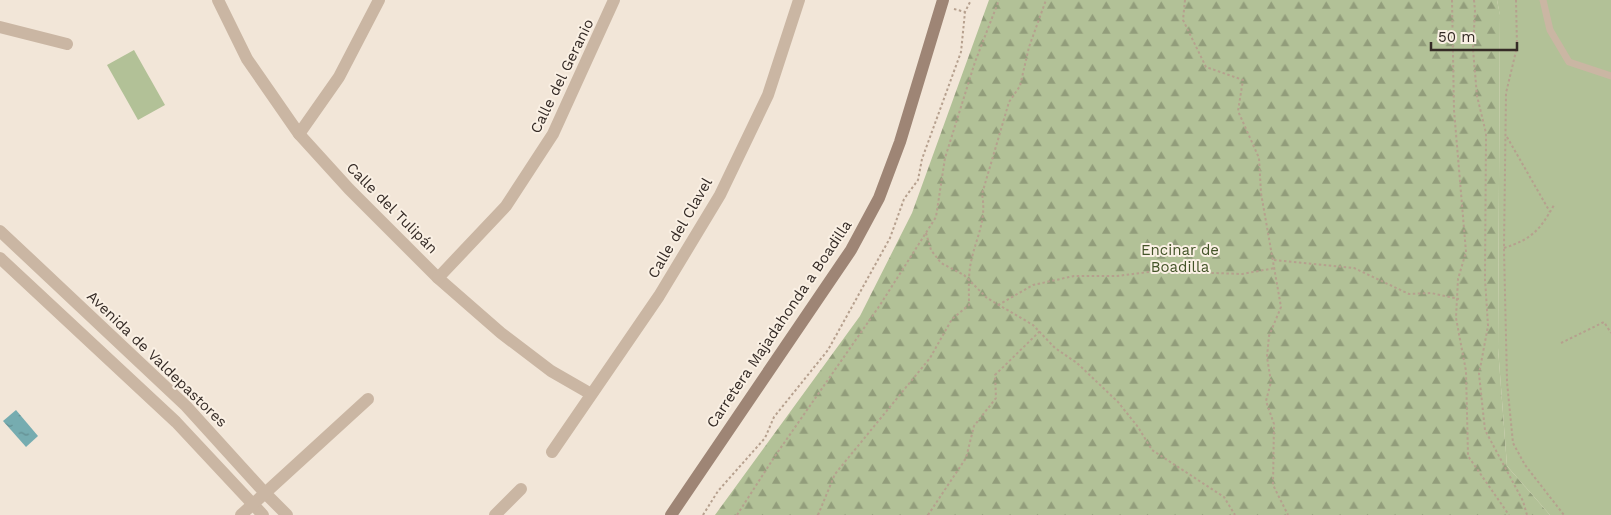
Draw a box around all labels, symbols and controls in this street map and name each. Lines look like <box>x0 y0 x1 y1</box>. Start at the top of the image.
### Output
street label: Calle del Geranio <box>526 16 598 136</box>
scale bar <box>1431 20 1517 52</box>
text: 50 m <box>1438 28 1475 46</box>
street label: Calle del Tulipán <box>343 159 441 257</box>
street label: Calle del Clavel <box>644 174 716 281</box>
street label: Carretera Majadahonda a Boadilla <box>703 216 856 431</box>
park label: Encinar de Boadilla <box>1141 241 1219 276</box>
street label: Avenida de Valdepastores <box>83 287 231 431</box>

